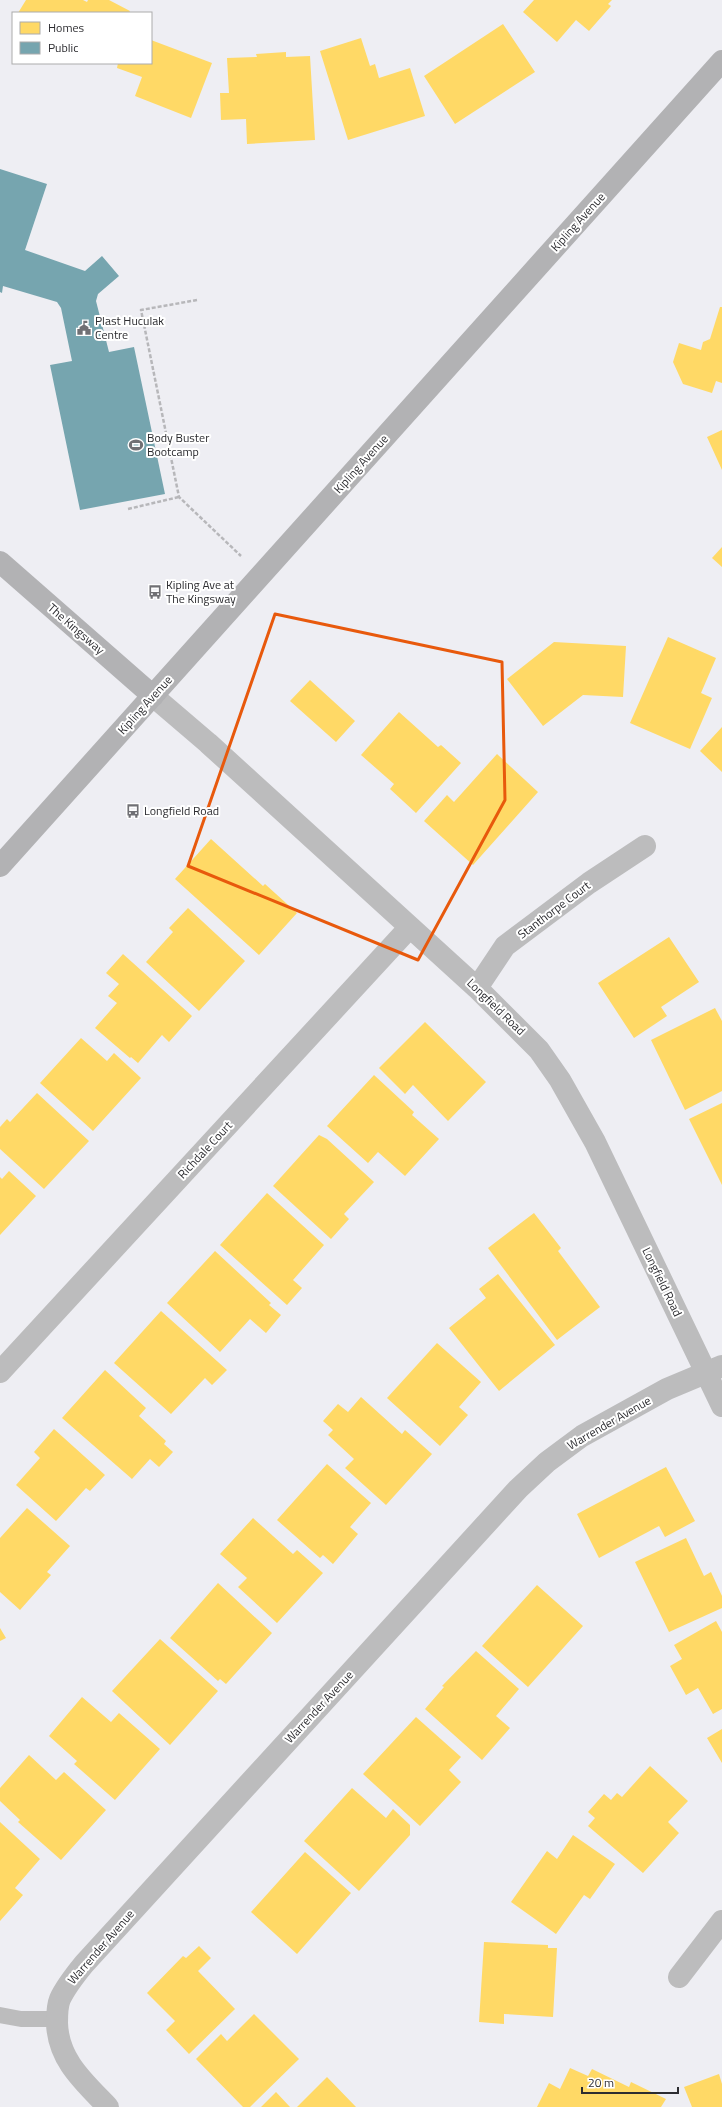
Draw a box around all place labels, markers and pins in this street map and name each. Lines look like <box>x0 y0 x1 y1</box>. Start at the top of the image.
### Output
place label: Plast Huculak Centre <box>95 311 164 344</box>
public building icon: Plast Huculak Centre <box>76 320 92 336</box>
place label: Body Buster Bootcamp <box>147 428 209 461</box>
sports icon: Body Buster Bootcamp <box>128 437 144 453</box>
place label: Kipling Ave at The Kingsway <box>166 575 236 608</box>
bus stop icon: Kipling Ave at The Kingsway <box>147 584 163 600</box>
place label: Longfield Road <box>144 801 219 820</box>
bus stop icon: Longfield Road <box>125 803 141 819</box>

